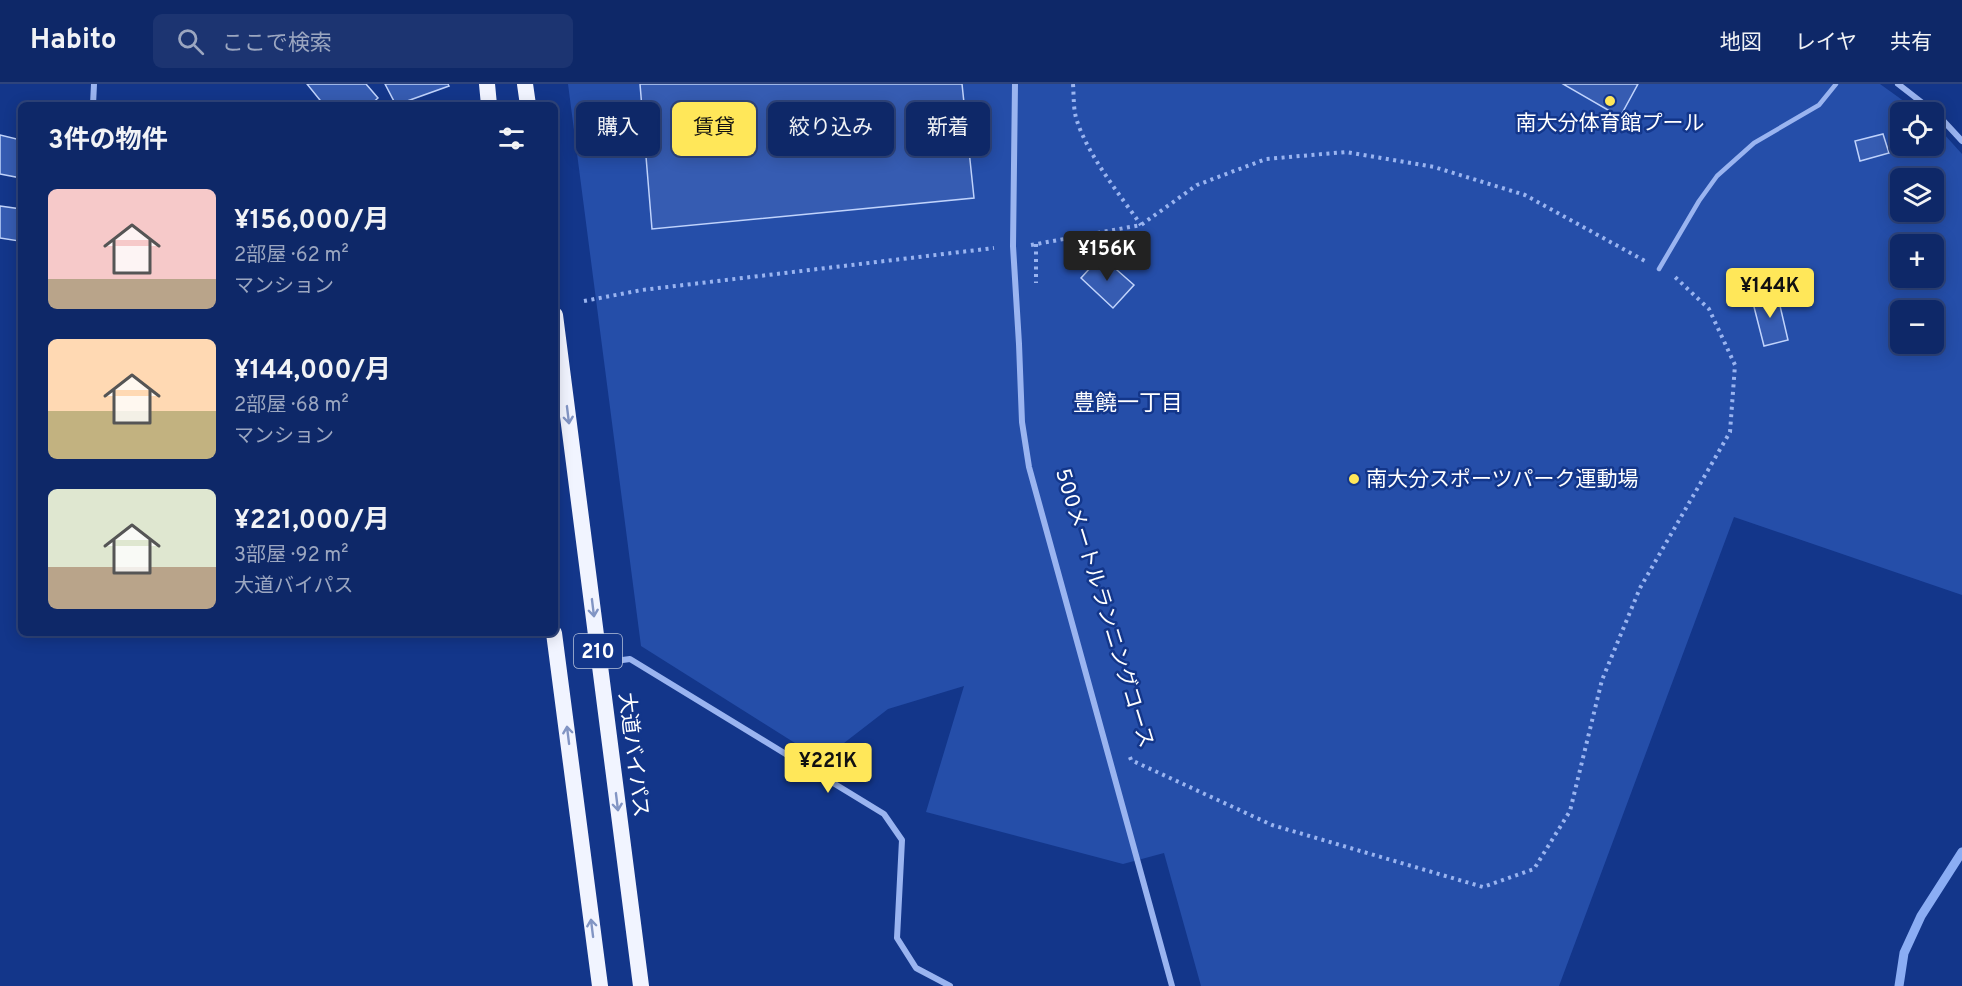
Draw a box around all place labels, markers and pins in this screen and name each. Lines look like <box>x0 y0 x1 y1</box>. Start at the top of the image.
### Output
marker: 南大分体育館プール <box>1603 94 1617 108</box>
place label: 南大分体育館プール <box>1516 111 1705 138</box>
pin: ¥156K <box>1065 231 1149 282</box>
pin: ¥144K <box>1728 268 1812 319</box>
place label: 南大分スポーツパーク運動場 <box>1366 467 1639 494</box>
marker: 南大分スポーツパーク運動場 <box>1347 472 1361 486</box>
pin: ¥221K <box>786 743 870 794</box>

